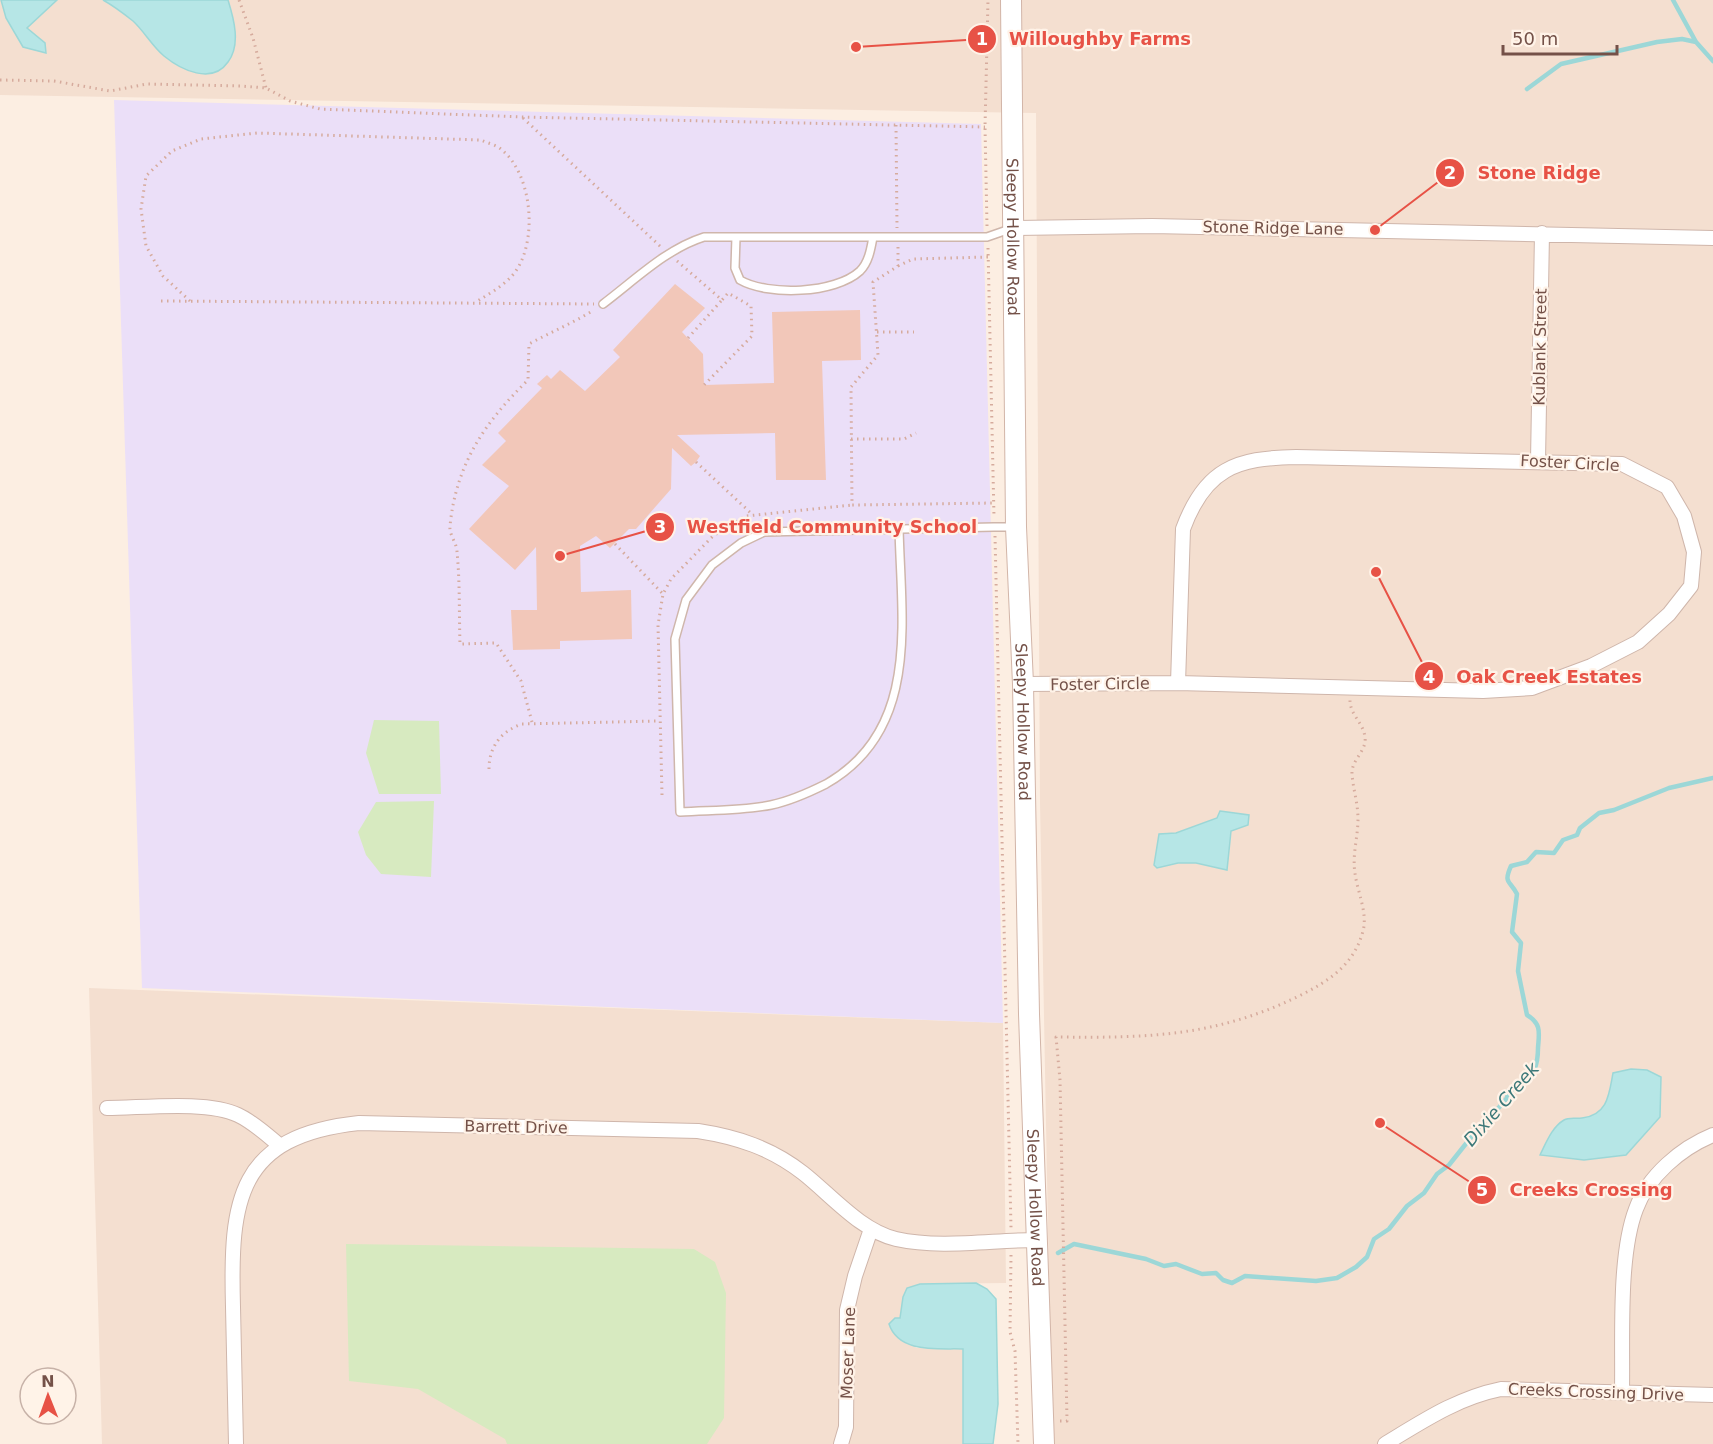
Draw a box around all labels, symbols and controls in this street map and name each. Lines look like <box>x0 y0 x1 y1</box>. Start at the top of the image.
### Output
scale bar <box>1503 18 1617 56</box>
callout: Willoughby Farms <box>967 21 1203 57</box>
text: 1 <box>976 28 988 49</box>
text: Willoughby Farms <box>1009 28 1191 49</box>
text: 50 m <box>1512 28 1558 49</box>
callout: Stone Ridge <box>1435 155 1612 191</box>
street label: Sleepy Hollow Road <box>1003 158 1023 316</box>
text: 2 <box>1444 162 1456 183</box>
text: Stone Ridge <box>1477 162 1601 183</box>
street label: Stone Ridge Lane <box>1202 217 1344 239</box>
street label: Kublank Street <box>1529 288 1551 406</box>
street label: Foster Circle <box>1520 451 1620 475</box>
callout: Westfield Community School <box>645 509 990 545</box>
text: 3 <box>654 516 666 537</box>
text: Westfield Community School <box>687 516 977 537</box>
street label: Sleepy Hollow Road <box>1012 642 1035 801</box>
callout: Oak Creek Estates <box>1414 658 1654 694</box>
text: 4 <box>1423 666 1435 687</box>
text: Oak Creek Estates <box>1456 666 1642 687</box>
street label: Foster Circle <box>1050 674 1150 694</box>
water label: Dixie Creek <box>1459 1057 1544 1150</box>
street label: Barrett Drive <box>464 1117 568 1137</box>
street label: Sleepy Hollow Road <box>1024 1128 1048 1287</box>
callout: Creeks Crossing <box>1467 1172 1685 1208</box>
text: 5 <box>1476 1179 1488 1200</box>
text: Creeks Crossing <box>1509 1179 1673 1200</box>
street label: Moser Lane <box>837 1307 859 1399</box>
north arrow <box>18 1366 78 1426</box>
text: N <box>41 1372 55 1391</box>
street label: Creeks Crossing Drive <box>1508 1379 1684 1405</box>

